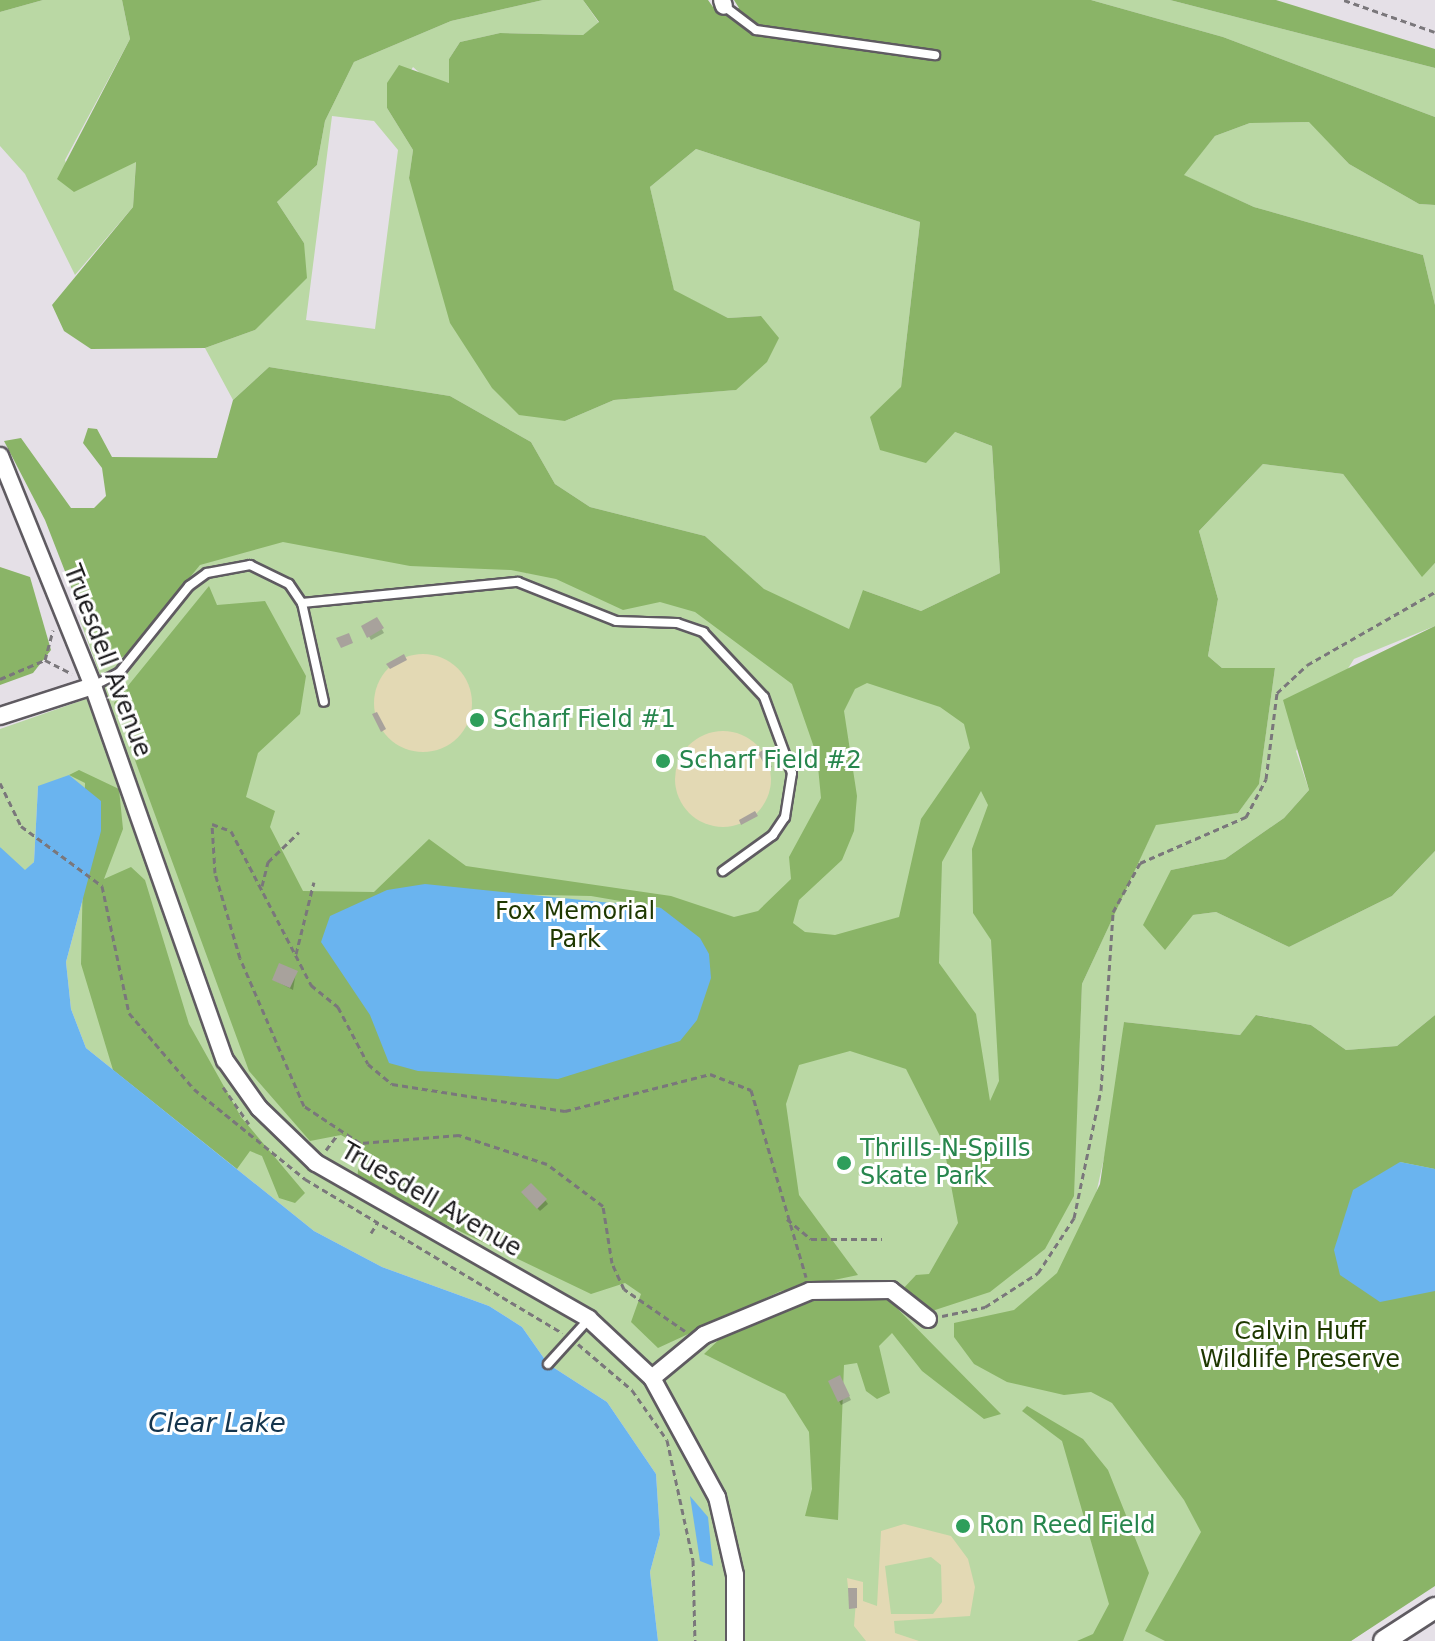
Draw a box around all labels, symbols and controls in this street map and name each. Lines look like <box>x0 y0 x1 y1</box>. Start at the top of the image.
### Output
street label: Truesdell Avenue <box>57 561 157 761</box>
place label: Scharf Field #1 <box>493 706 676 734</box>
marker: Scharf Field #1 <box>468 711 486 729</box>
place label: Scharf Field #2 <box>679 747 862 775</box>
marker: Scharf Field #2 <box>654 752 672 770</box>
park label: Fox Memorial Park <box>495 898 655 954</box>
place label: Thrills-N-Spills Skate Park <box>860 1135 1030 1191</box>
street label: Truesdell Avenue <box>336 1137 526 1263</box>
marker: Thrills-N-Spills Skate Park <box>835 1154 853 1172</box>
park label: Calvin Huff Wildlife Preserve <box>1200 1318 1400 1374</box>
water label: Clear Lake <box>148 1408 286 1440</box>
place label: Ron Reed Field <box>979 1512 1156 1540</box>
marker: Ron Reed Field <box>954 1517 972 1535</box>

